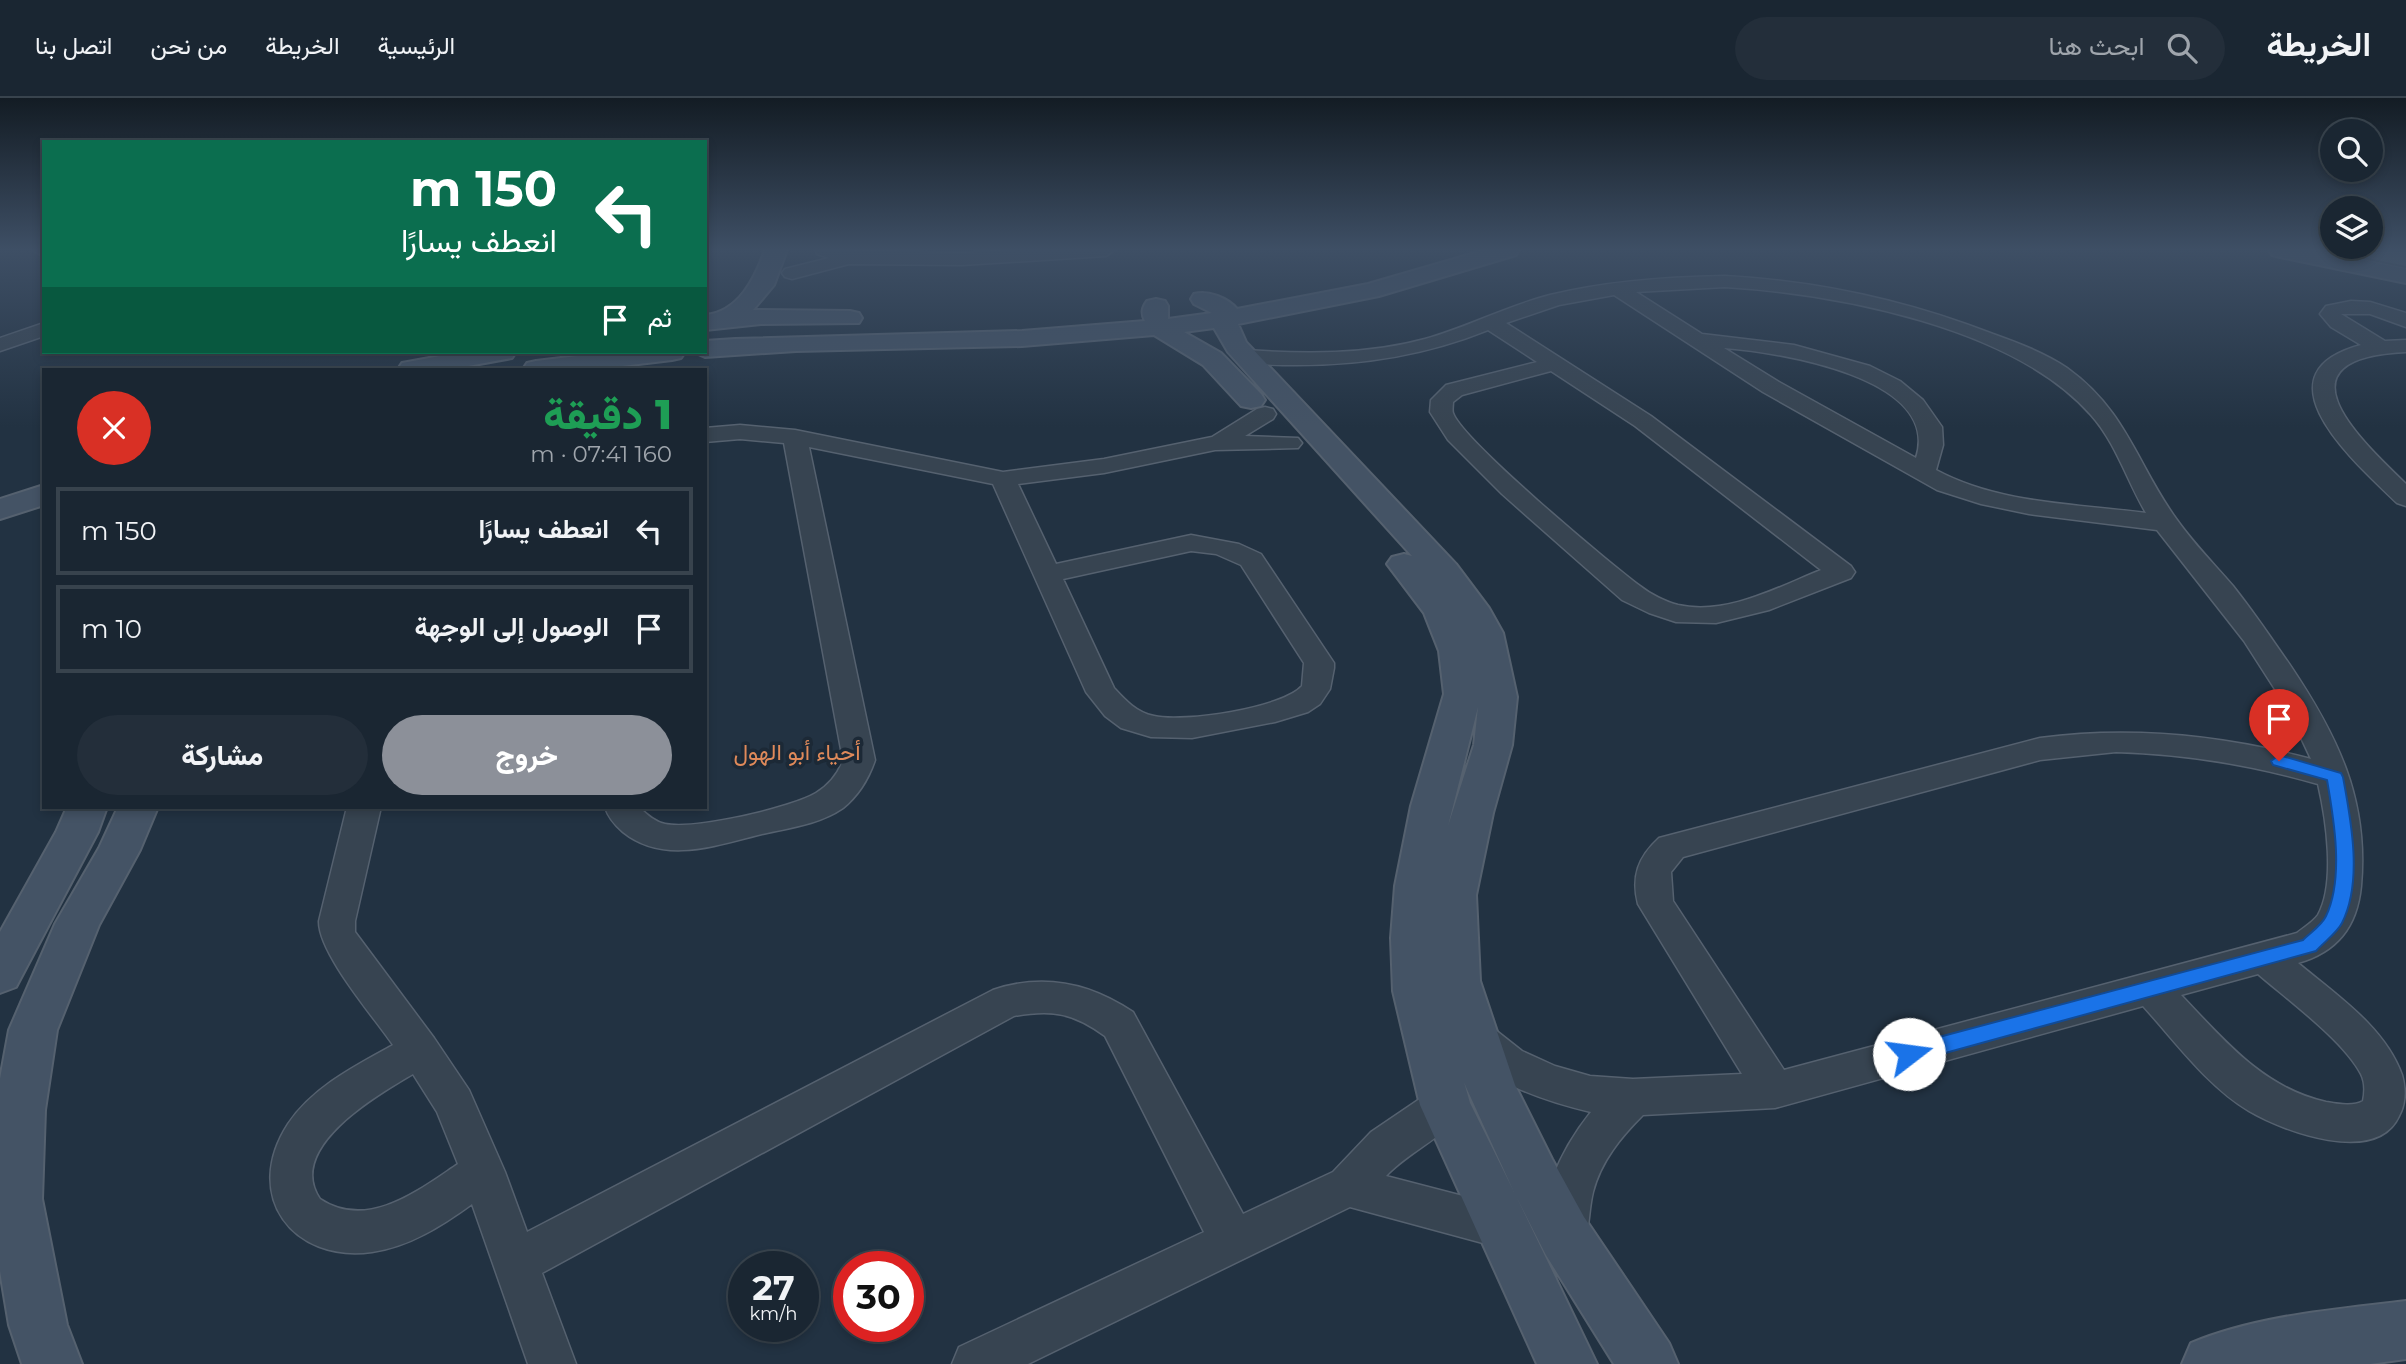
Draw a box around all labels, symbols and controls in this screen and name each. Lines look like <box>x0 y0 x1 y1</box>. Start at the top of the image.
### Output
search box <box>1735 17 2225 80</box>
text: الخريطة <box>2267 24 2371 64</box>
icon: search <box>2163 29 2201 67</box>
text: ابحث هنا <box>2048 30 2145 62</box>
text: اتصل بنا <box>35 31 112 60</box>
text: من نحن <box>150 31 227 60</box>
text: الخريطة <box>265 31 340 60</box>
text: الرئيسية <box>378 31 455 60</box>
map controls <box>2320 119 2383 259</box>
button: search <box>2320 119 2383 182</box>
text: 150 m <box>410 159 557 218</box>
icon: left <box>581 168 672 259</box>
button: layers <box>2320 196 2383 259</box>
text: انعطف يسارًا <box>401 221 557 260</box>
icon: arrive <box>596 301 634 339</box>
text: ثم <box>648 302 672 334</box>
text: 1 دقيقة <box>543 388 672 440</box>
button: close <box>77 391 151 465</box>
text: 160 m · 07:41 <box>530 440 672 468</box>
icon: left <box>630 512 668 550</box>
text: انعطف يسارًا <box>479 513 609 545</box>
text: 150 m <box>81 515 157 547</box>
icon: arrive <box>630 610 668 648</box>
text: الوصول إلى الوجهة <box>415 611 609 643</box>
text: 10 m <box>81 613 142 645</box>
pin <box>2249 689 2309 761</box>
icon: arrive <box>2260 700 2298 738</box>
button: مشاركة <box>77 715 368 795</box>
button: خروج <box>382 715 672 795</box>
district label: أحياء أبو الهول <box>733 738 861 767</box>
position arrow <box>1872 1017 1946 1091</box>
speed limit sign: 30 <box>833 1251 924 1342</box>
text: 27 <box>752 1266 795 1309</box>
text: km/h <box>749 1303 798 1325</box>

